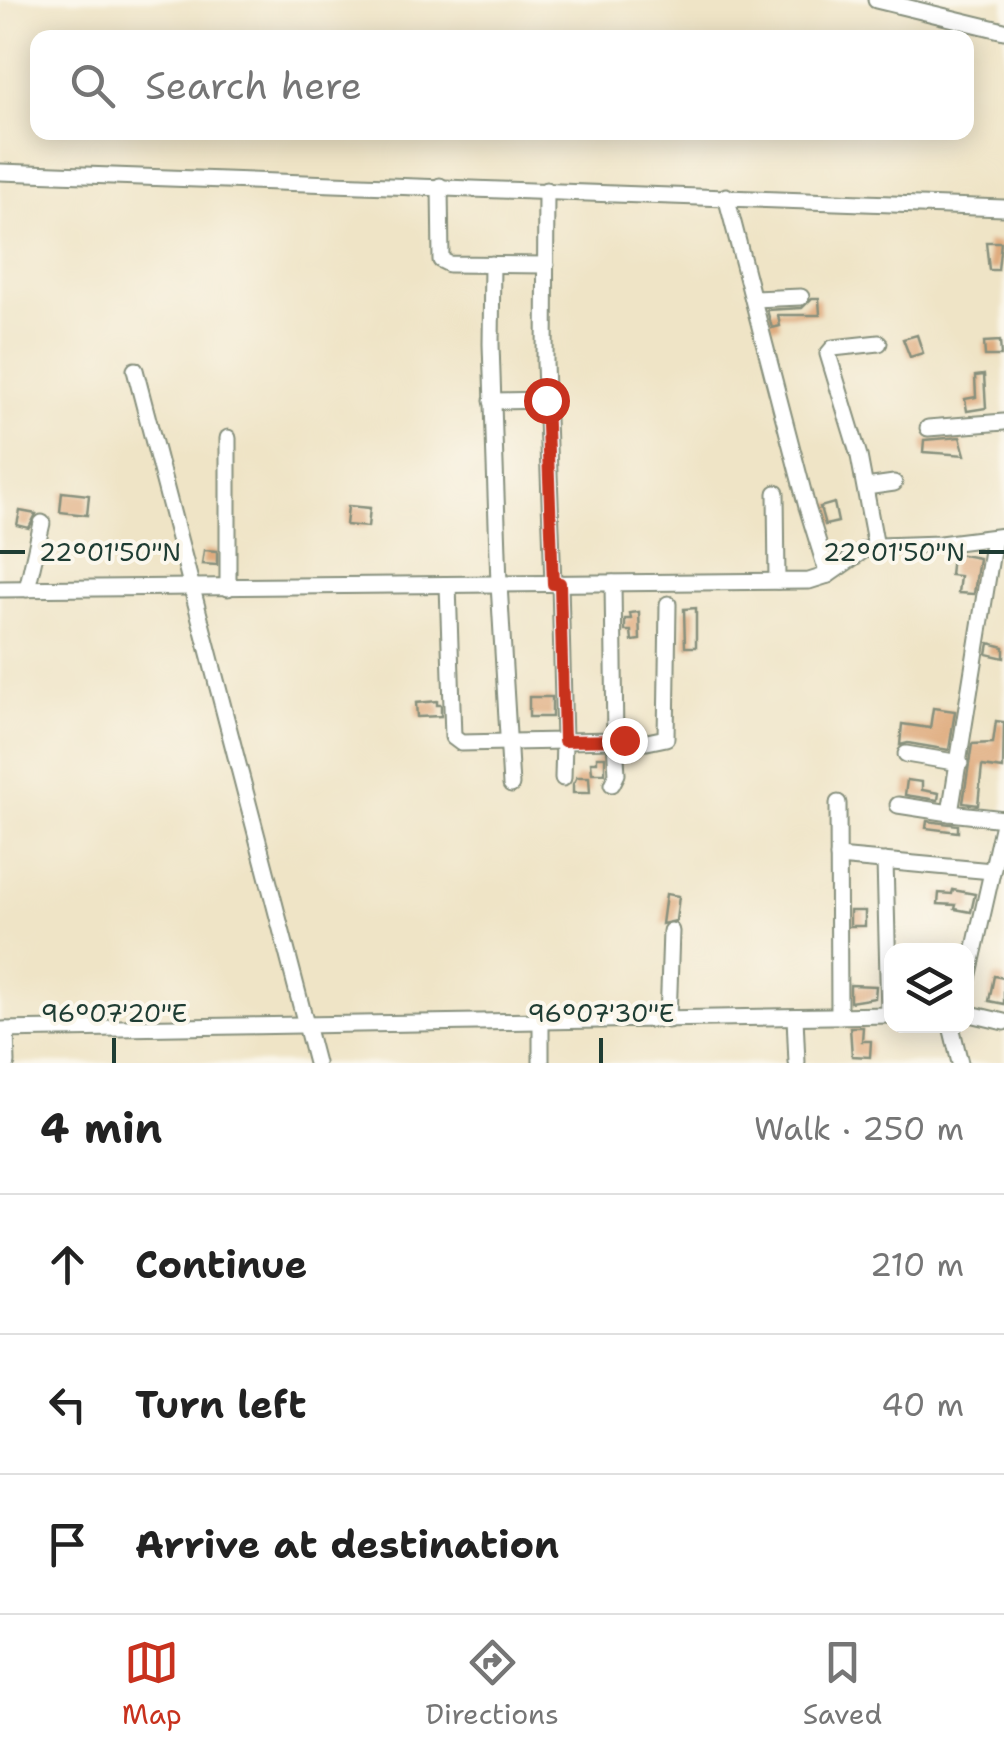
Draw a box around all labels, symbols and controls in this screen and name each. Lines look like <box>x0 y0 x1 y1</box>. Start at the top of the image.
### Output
search box <box>30 30 974 140</box>
icon: search <box>65 58 120 113</box>
text: Search here <box>145 60 362 111</box>
route start <box>524 378 570 424</box>
text: 22°01'50"N <box>39 535 181 569</box>
text: 22°01'50"N <box>823 535 965 569</box>
route end <box>602 718 648 764</box>
map controls <box>884 943 974 1033</box>
button: layers <box>884 943 974 1033</box>
text: 96°07'20"E <box>41 996 187 1030</box>
text: 96°07'30"E <box>528 996 674 1030</box>
text: 4 min <box>40 1100 162 1156</box>
text: Walk · 250 m <box>754 1107 964 1150</box>
icon: ahead <box>40 1237 95 1292</box>
text: Continue <box>135 1239 307 1290</box>
text: 210 m <box>870 1243 964 1286</box>
icon: left <box>40 1377 95 1432</box>
text: Turn left <box>135 1379 307 1430</box>
text: 40 m <box>881 1383 964 1426</box>
icon: arrive <box>40 1517 95 1572</box>
text: Arrive at destination <box>135 1519 559 1570</box>
tab: Map <box>122 1635 182 1733</box>
tab: Directions <box>425 1635 559 1733</box>
tab: Saved <box>803 1635 882 1733</box>

